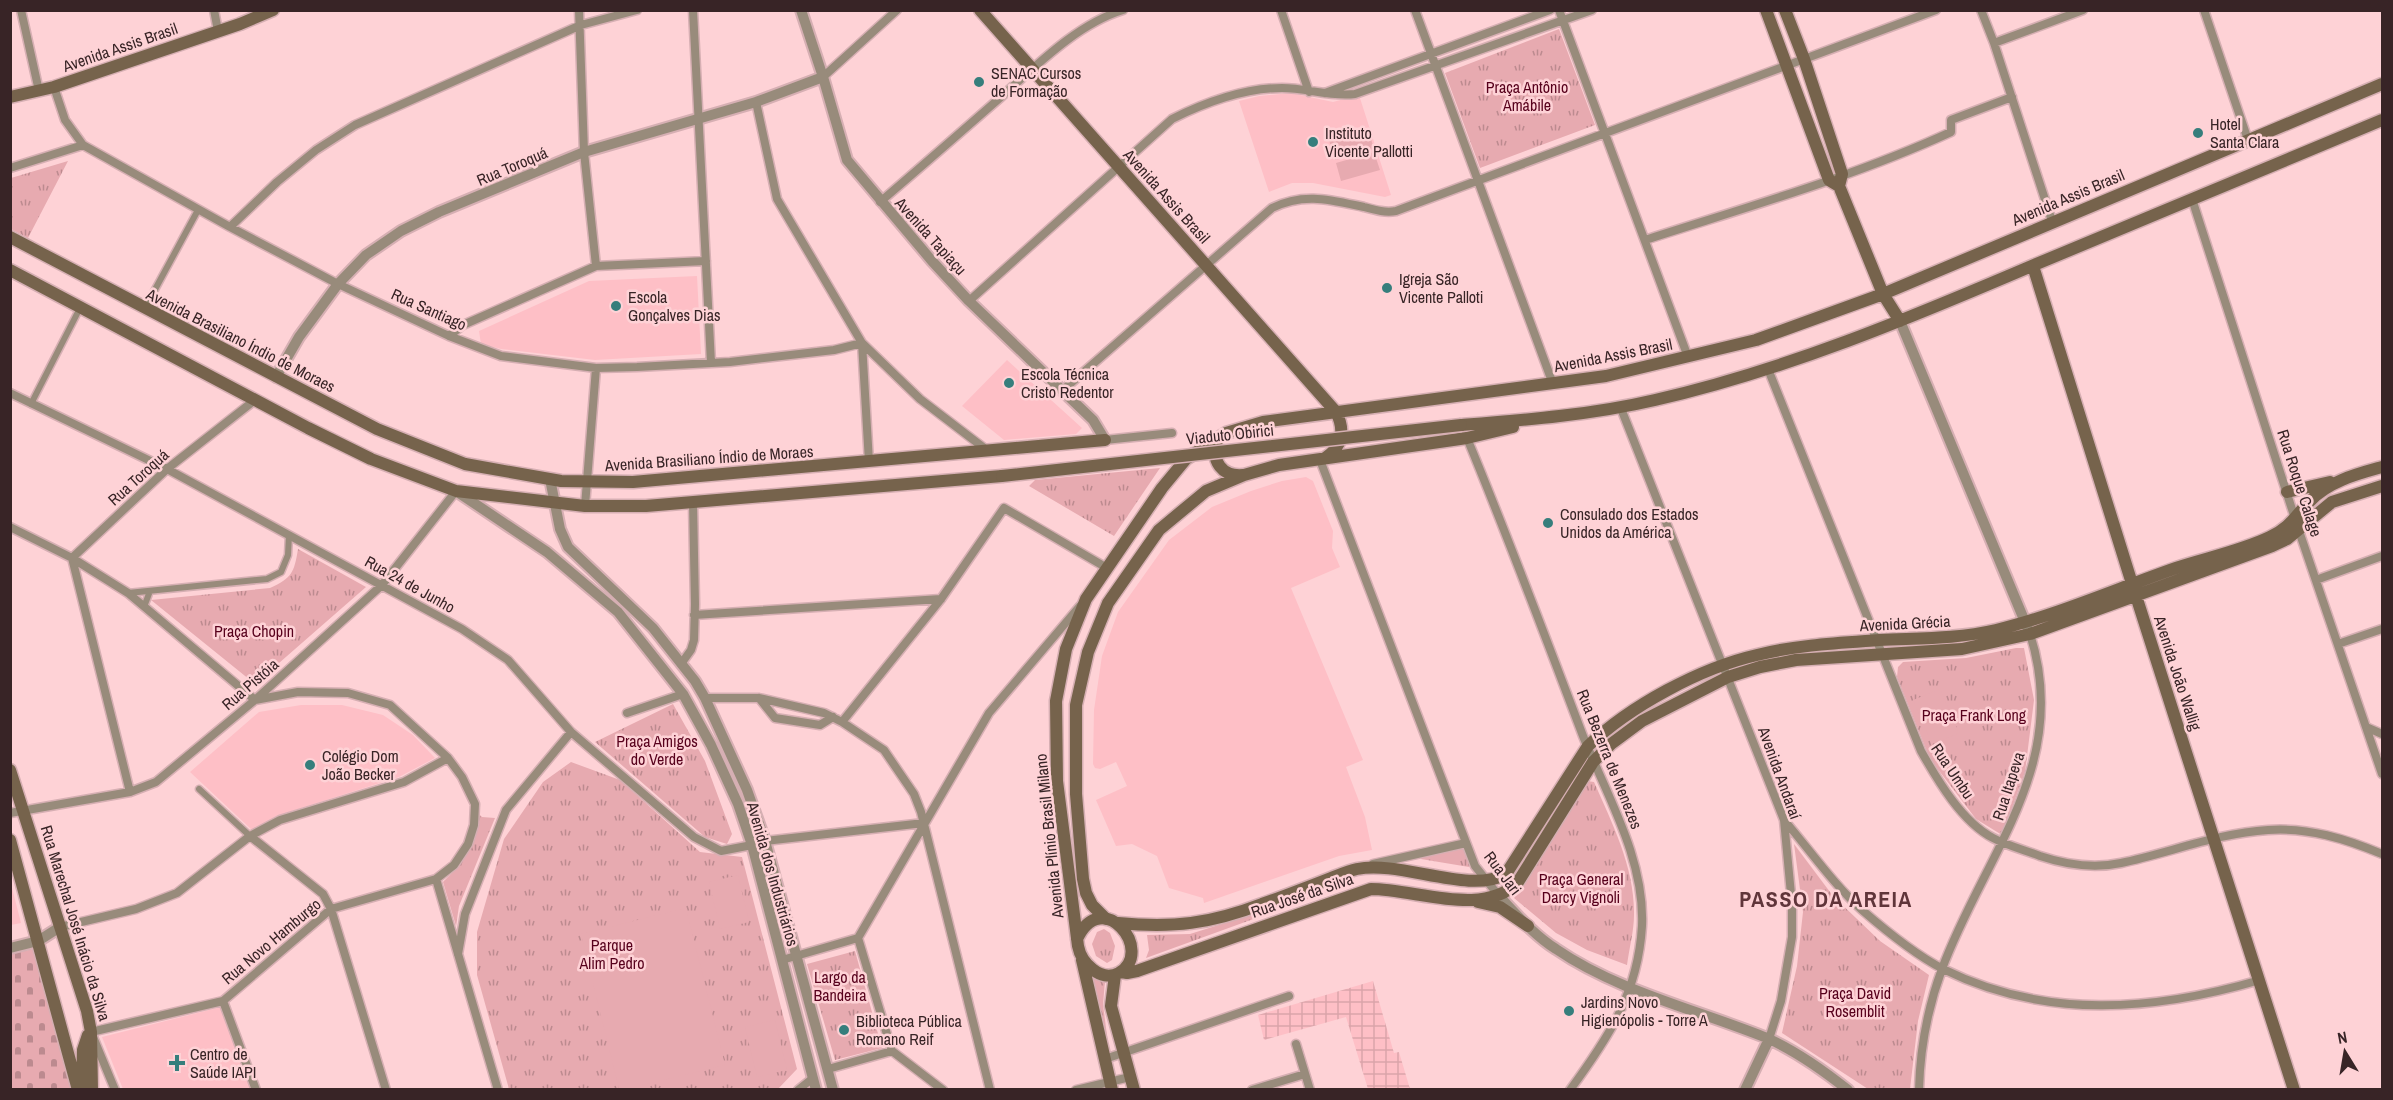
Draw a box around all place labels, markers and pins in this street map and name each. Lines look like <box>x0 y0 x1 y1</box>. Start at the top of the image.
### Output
place label: SENAC Cursos de Formação <box>991 62 1081 102</box>
marker: SENAC Cursos de Formação <box>972 75 986 89</box>
place label: Hotel Santa Clara <box>2210 113 2280 153</box>
place label: Instituto Vicente Pallotti <box>1325 122 1413 162</box>
marker: Hotel Santa Clara <box>2191 126 2205 140</box>
marker: Instituto Vicente Pallotti <box>1306 135 1320 149</box>
place label: Igreja São Vicente Palloti <box>1399 268 1483 308</box>
marker: Igreja São Vicente Palloti <box>1380 281 1394 295</box>
place label: Escola Gonçalves Dias <box>628 286 721 326</box>
marker: Escola Gonçalves Dias <box>609 299 623 313</box>
place label: Escola Técnica Cristo Redentor <box>1021 363 1114 403</box>
marker: Escola Técnica Cristo Redentor <box>1002 376 1016 390</box>
place label: Consulado dos Estados Unidos da América <box>1560 503 1699 543</box>
marker: Consulado dos Estados Unidos da América <box>1541 516 1555 530</box>
place label: Colégio Dom João Becker <box>322 745 399 785</box>
marker: Colégio Dom João Becker <box>303 758 317 772</box>
place label: Jardins Novo Higienópolis - Torre A <box>1581 991 1708 1031</box>
marker: Jardins Novo Higienópolis - Torre A <box>1562 1004 1576 1018</box>
place label: Biblioteca Pública Romano Reif <box>856 1010 962 1050</box>
marker: Biblioteca Pública Romano Reif <box>837 1023 851 1037</box>
place label: Centro de Saúde IAPI <box>190 1043 256 1083</box>
marker: Centro de Saúde IAPI <box>168 1054 186 1072</box>

